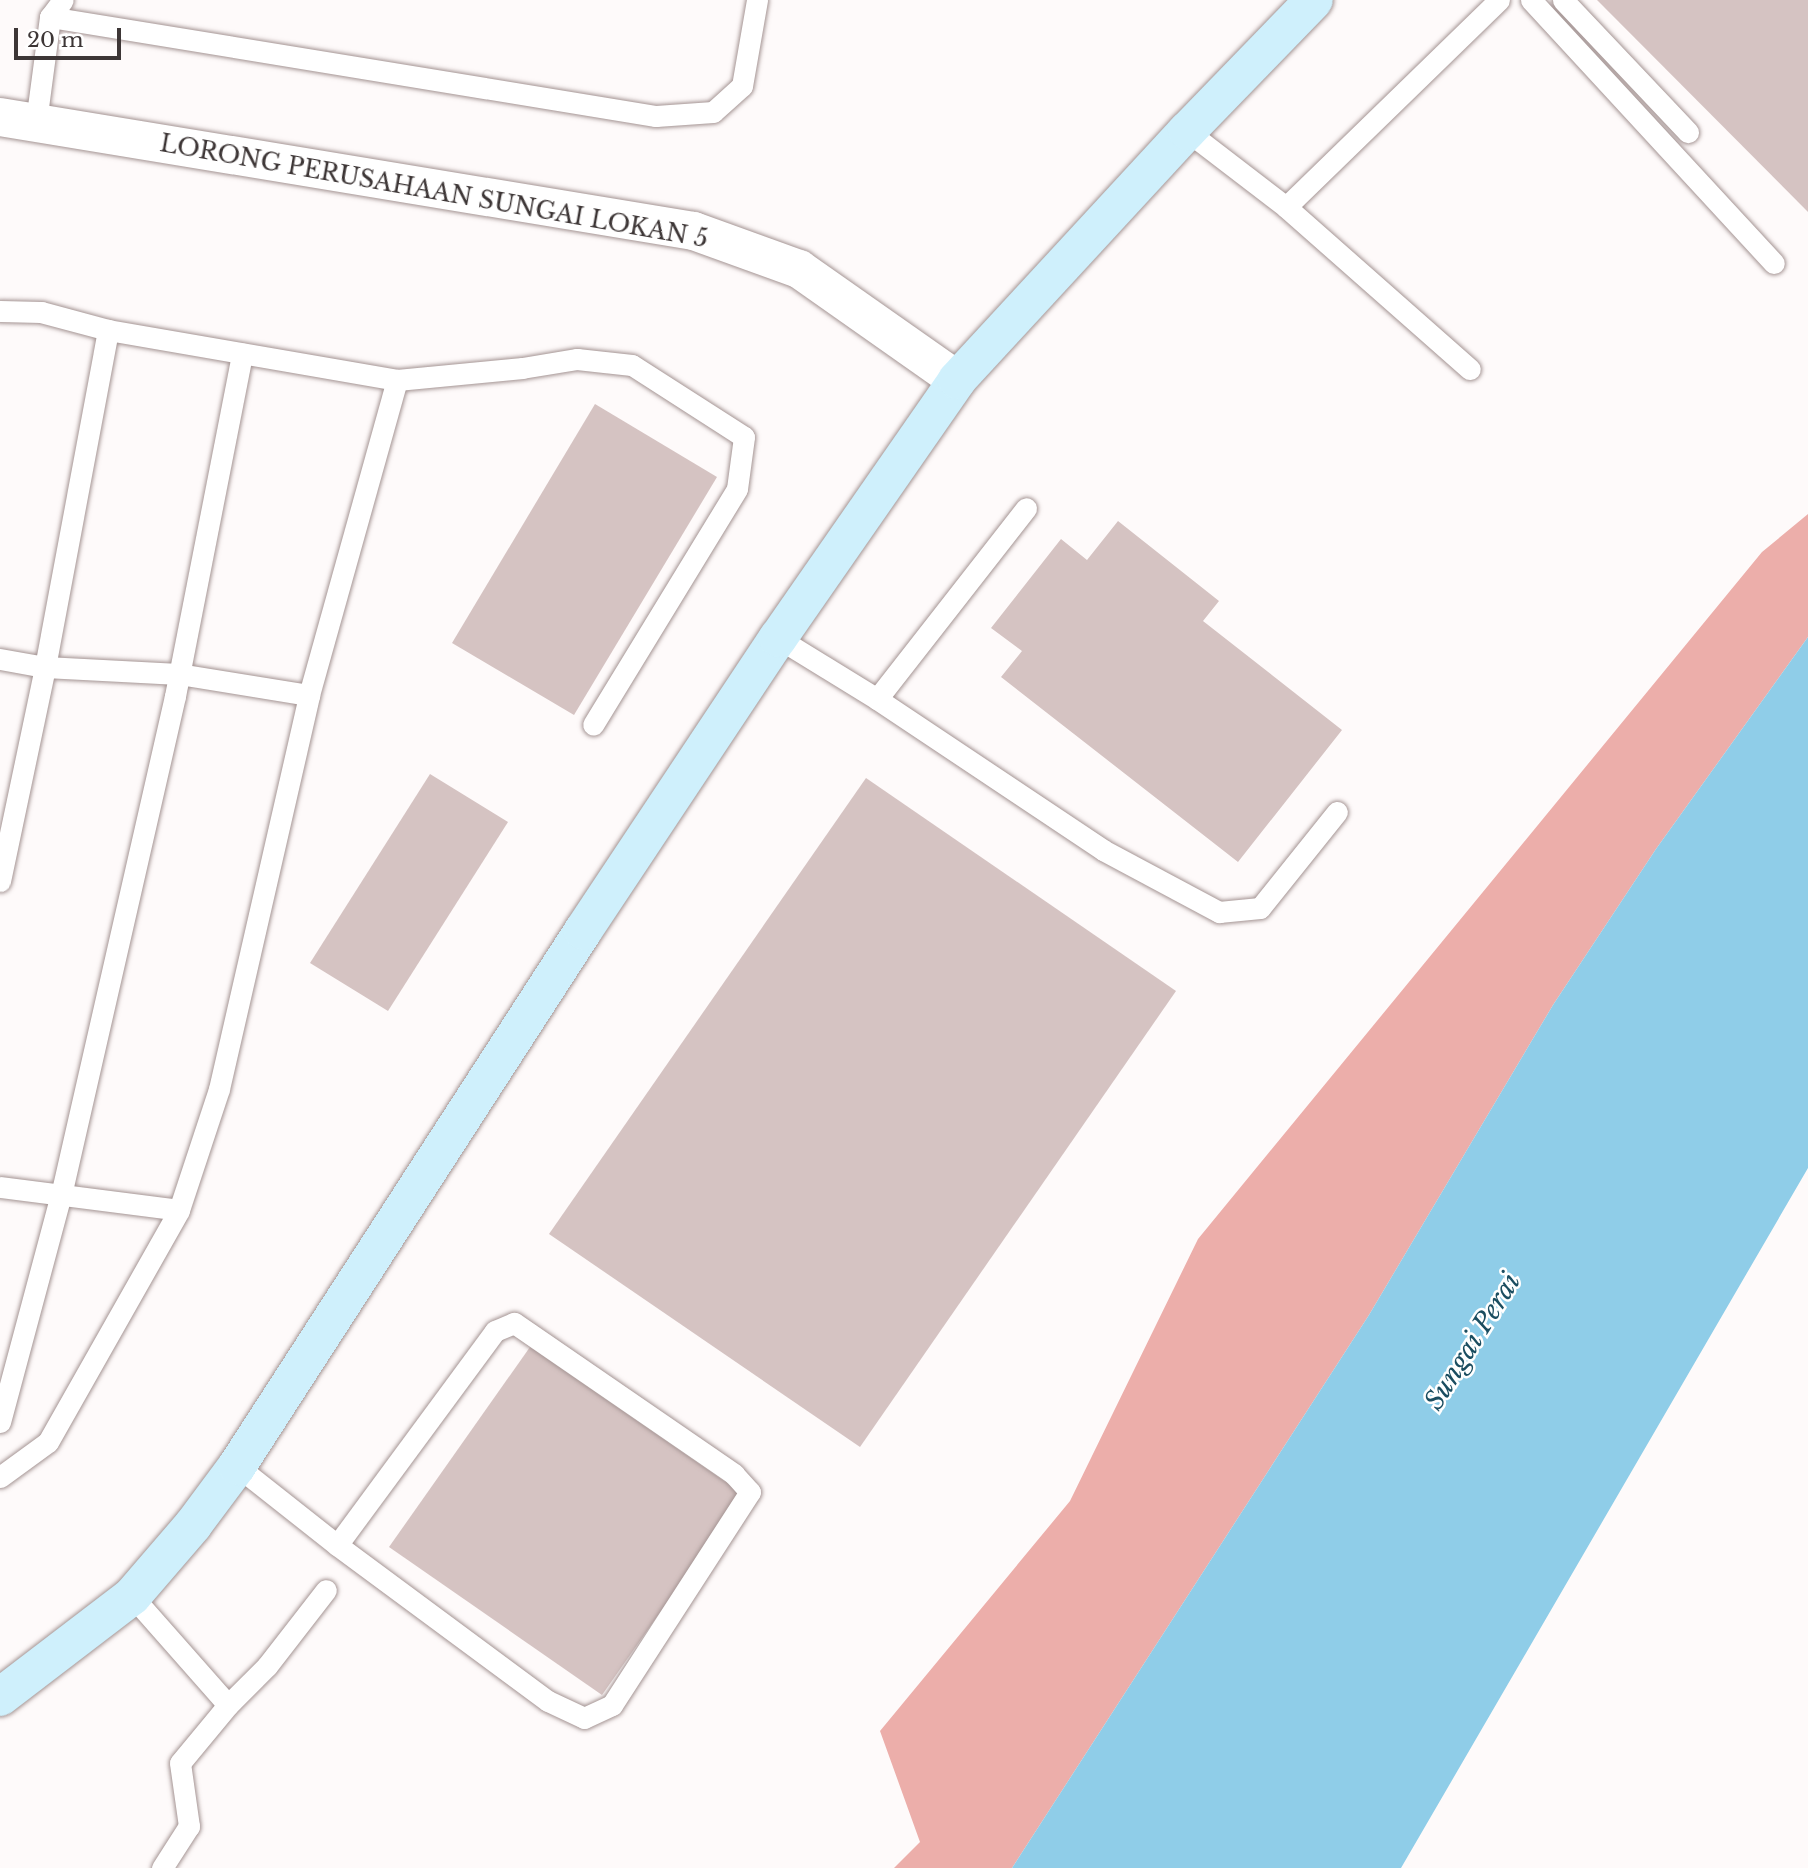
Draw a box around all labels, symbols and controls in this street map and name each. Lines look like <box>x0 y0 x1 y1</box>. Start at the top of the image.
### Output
scale bar <box>18 14 124 58</box>
text: 20 m <box>27 27 84 53</box>
street label: LORONG PERUSAHAAN SUNGAI LOKAN 5 <box>157 128 711 254</box>
water label: Sungai Perai <box>1418 1268 1528 1416</box>

